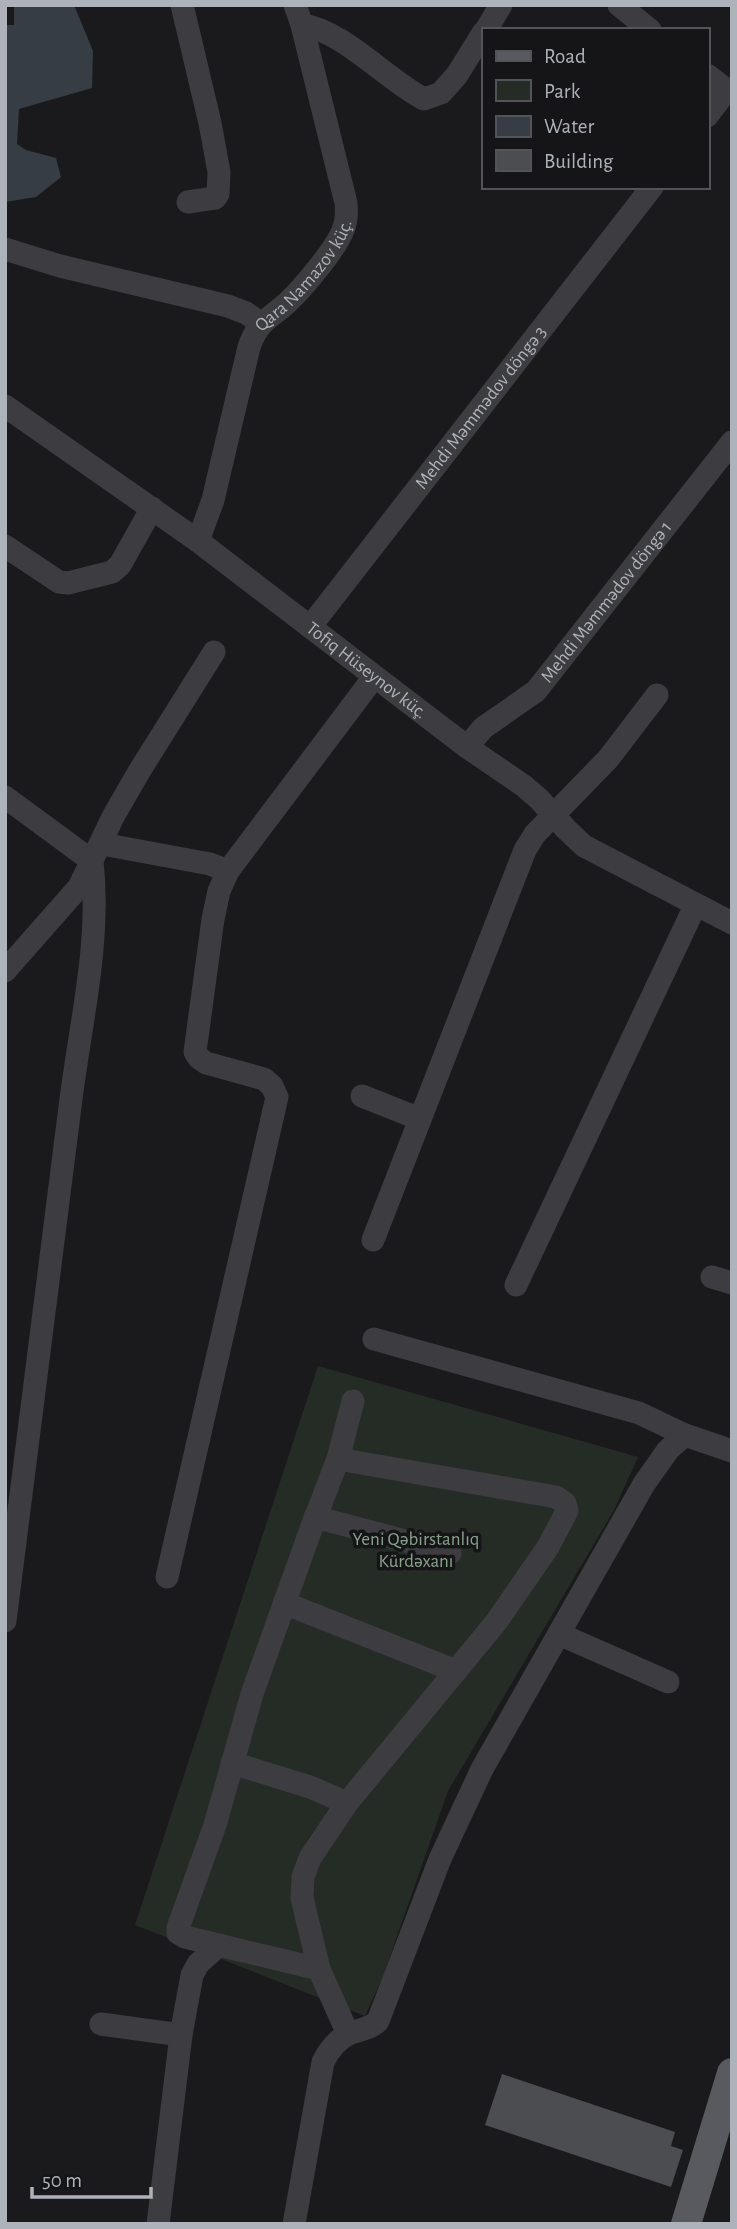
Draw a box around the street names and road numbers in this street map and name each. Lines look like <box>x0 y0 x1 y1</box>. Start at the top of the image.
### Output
street label: Qara Namazov küç. <box>251 218 355 335</box>
street label: Mehdi Məmmədov döngə 3 <box>411 322 550 493</box>
street label: Mehdi Məmmədov döngə 1 <box>537 517 675 686</box>
street label: Tofiq Hüseynov küç. <box>303 618 431 722</box>

